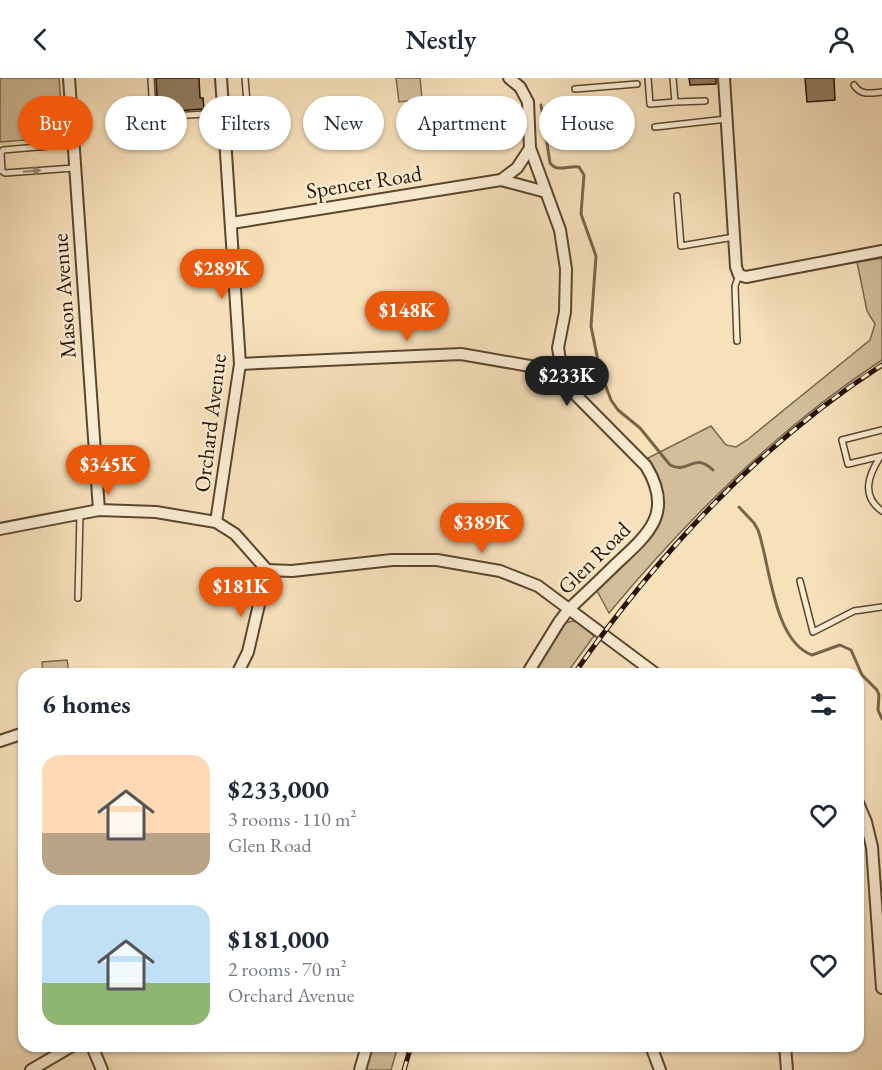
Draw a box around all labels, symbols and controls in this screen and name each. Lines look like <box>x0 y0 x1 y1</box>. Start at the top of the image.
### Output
text: Nestly <box>406 22 476 57</box>
icon: back <box>24 23 57 56</box>
icon: person <box>825 23 858 56</box>
chip: Buy <box>18 96 93 150</box>
chip: Rent <box>105 96 187 150</box>
chip: Filters <box>199 96 291 150</box>
chip: New <box>303 96 384 150</box>
chip: Apartment <box>396 96 527 150</box>
chip: House <box>539 96 635 150</box>
street label: Spencer Road <box>304 158 425 205</box>
one-way arrow <box>22 166 41 176</box>
street label: Mason Avenue <box>45 232 83 360</box>
pin: $289K <box>180 249 264 300</box>
text: $289K <box>194 255 250 281</box>
pin: $148K <box>365 291 449 342</box>
text: $148K <box>379 297 435 323</box>
street label: Orchard Avenue <box>187 352 233 494</box>
pin: $233K <box>525 356 609 407</box>
text: $233K <box>539 362 595 388</box>
pin: $345K <box>66 445 150 496</box>
text: $345K <box>80 451 136 477</box>
pin: $389K <box>440 503 524 554</box>
text: $389K <box>454 509 510 535</box>
street label: Glen Road <box>551 515 637 601</box>
pin: $181K <box>199 567 283 618</box>
text: $181K <box>213 573 269 599</box>
text: 6 homes <box>42 687 131 721</box>
icon: filters <box>807 688 840 721</box>
text: $233,000 <box>228 772 329 806</box>
icon: home <box>90 779 162 851</box>
icon: heart <box>807 799 840 832</box>
text: 3 rooms · 110 m² <box>228 806 356 832</box>
text: Glen Road <box>228 832 312 858</box>
text: $181,000 <box>228 922 329 956</box>
icon: home <box>90 929 162 1001</box>
icon: heart <box>807 949 840 982</box>
text: 2 rooms · 70 m² <box>228 956 347 982</box>
text: Orchard Avenue <box>228 982 355 1008</box>

